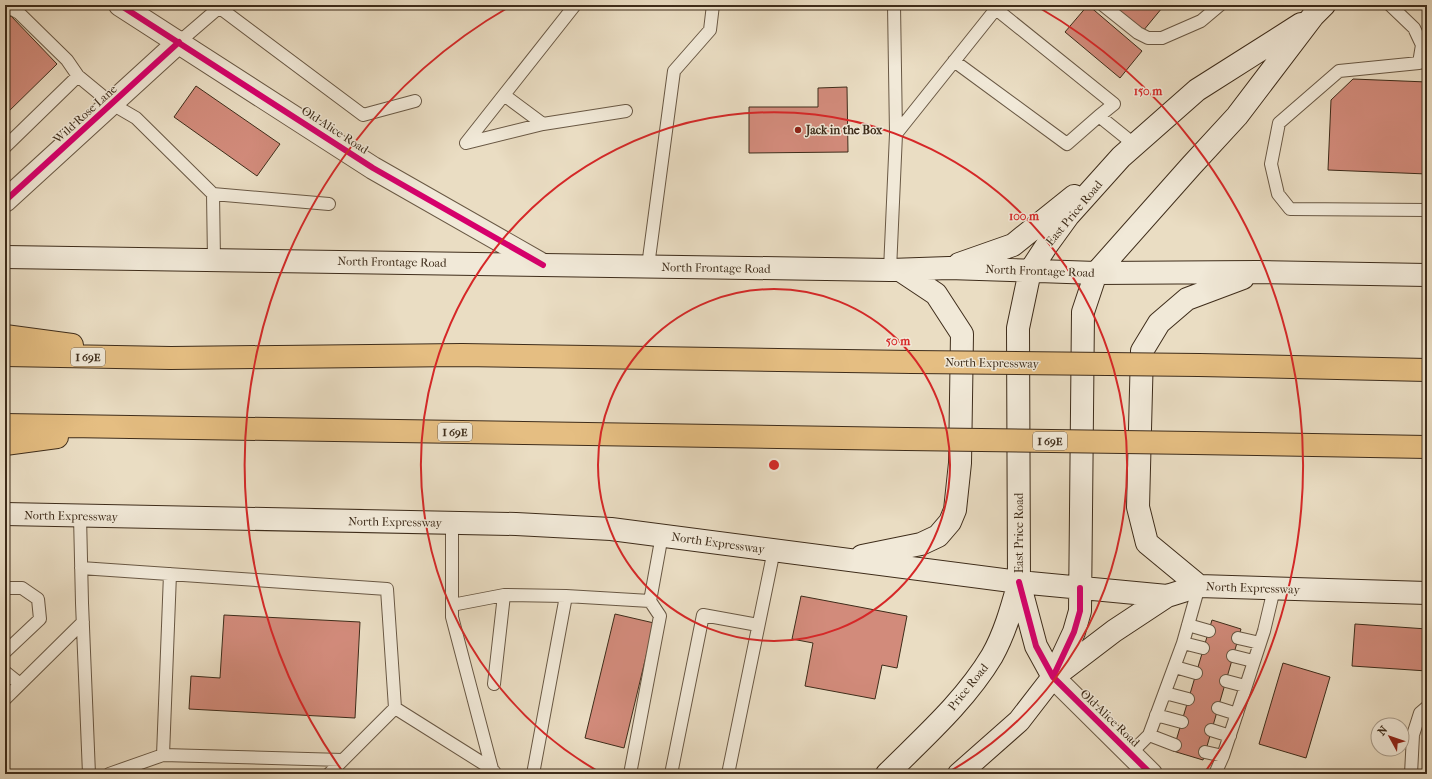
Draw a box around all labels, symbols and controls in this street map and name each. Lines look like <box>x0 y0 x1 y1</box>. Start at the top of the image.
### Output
street label: Wild Rose Lane <box>50 82 120 147</box>
text: 150 m <box>1134 84 1163 98</box>
street label: Old Alice Road <box>299 103 371 157</box>
place label: Jack in the Box <box>804 123 883 138</box>
marker: Jack in the Box <box>793 125 803 135</box>
street label: East Price Road <box>1043 177 1106 248</box>
text: 100 m <box>1009 209 1040 223</box>
street label: North Frontage Road <box>337 254 447 270</box>
street label: North Frontage Road <box>661 260 771 276</box>
street label: North Frontage Road <box>985 262 1095 280</box>
text: 50 m <box>886 334 911 348</box>
road number: I 69E <box>71 348 105 366</box>
street label: North Expressway <box>945 355 1040 371</box>
road number: I 69E <box>438 423 472 441</box>
road number: I 69E <box>1033 432 1067 450</box>
centre of rings <box>767 458 781 472</box>
street label: East Price Road <box>1012 492 1026 573</box>
street label: North Expressway <box>24 508 119 524</box>
street label: North Expressway <box>348 514 443 530</box>
street label: North Expressway <box>670 530 766 557</box>
street label: North Expressway <box>1206 579 1301 597</box>
street label: Price Road <box>945 660 991 713</box>
street label: Old Alice Road <box>1077 686 1143 750</box>
north arrow <box>1370 717 1410 757</box>
text: N <box>1375 723 1391 738</box>

